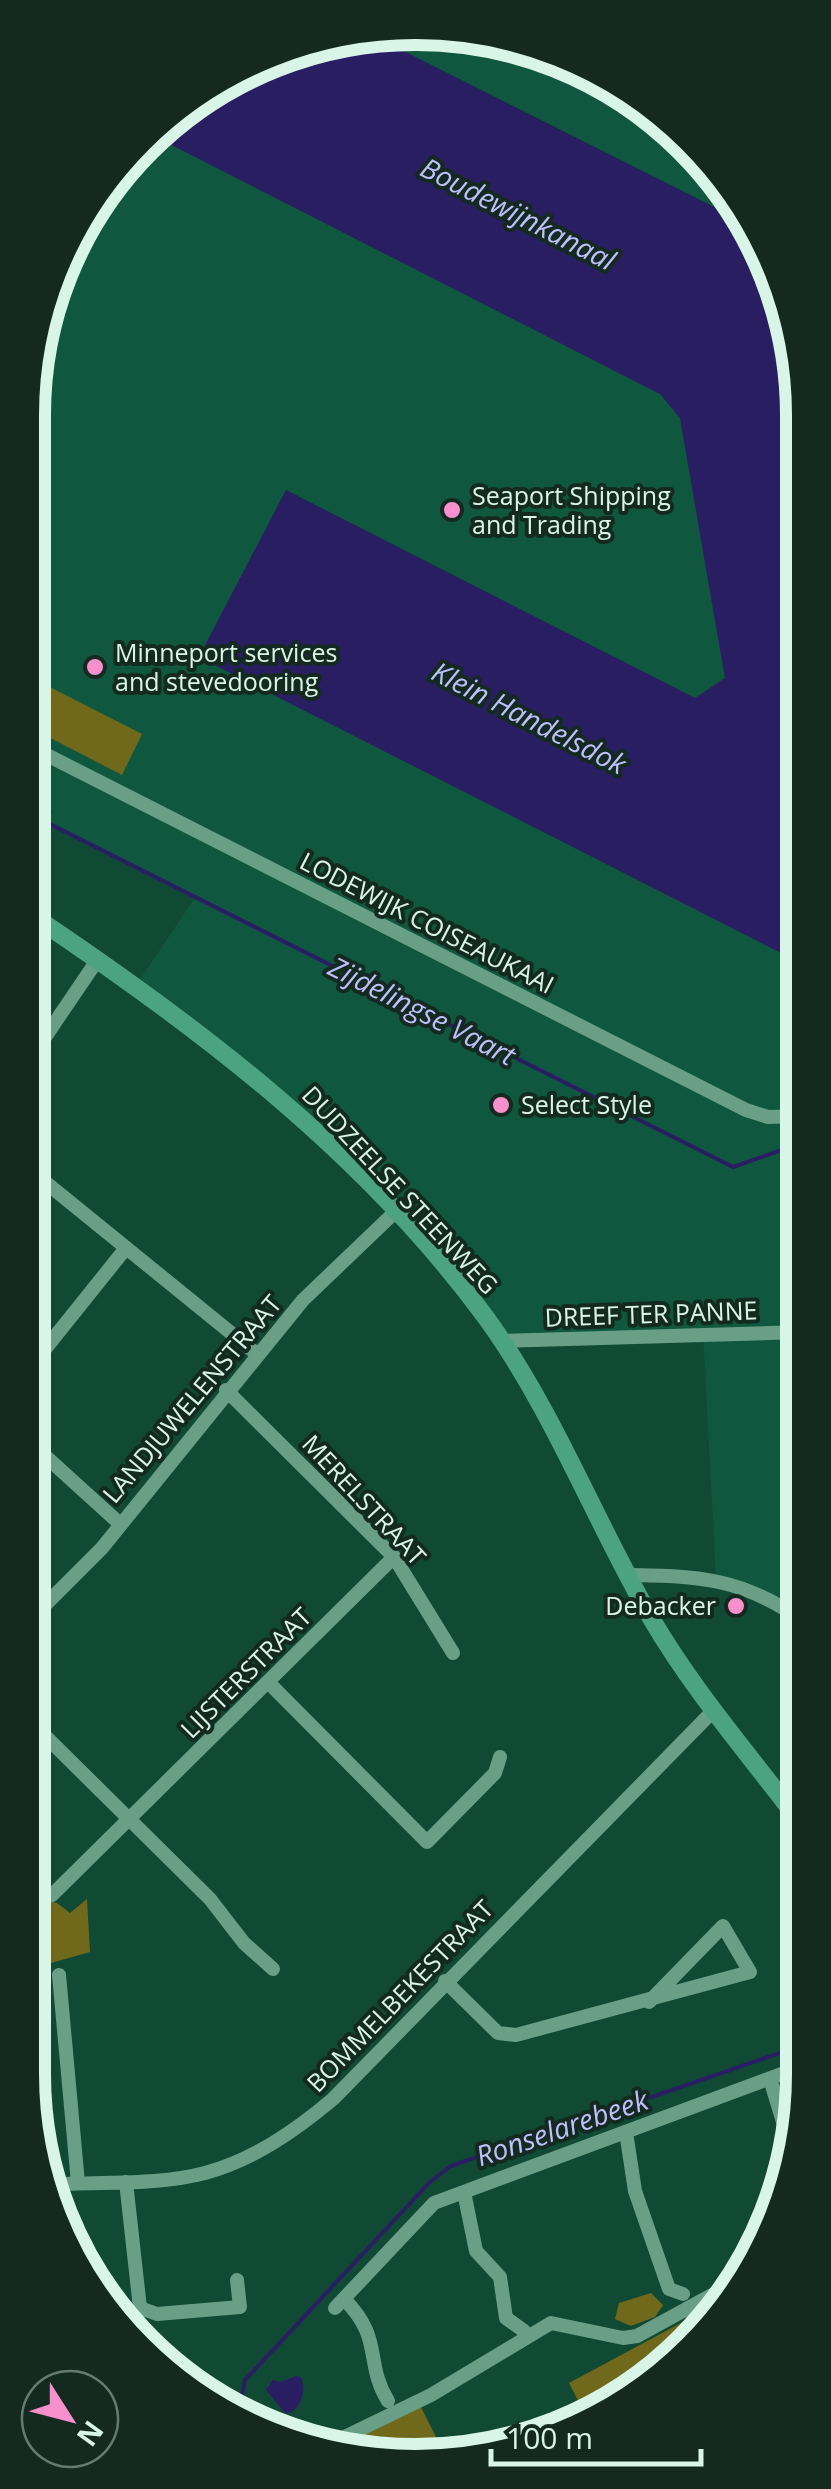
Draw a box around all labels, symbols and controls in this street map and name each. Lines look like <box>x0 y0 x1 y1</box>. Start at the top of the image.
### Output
water label: Boudewijnkanaal <box>415 148 623 279</box>
place label: Seaport Shipping and Trading <box>472 478 671 541</box>
marker: Seaport Shipping and Trading <box>441 499 463 521</box>
place label: Minneport services and stevedooring <box>115 635 337 698</box>
water label: Klein Handelsdok <box>426 652 634 783</box>
marker: Minneport services and stevedooring <box>84 656 106 678</box>
street label: LODEWIJK COISEAUKAAI <box>295 843 560 1001</box>
water label: Zijdelingse Vaart <box>322 946 524 1074</box>
street label: DUDZEELSE STEENWEG <box>295 1078 506 1301</box>
place label: Select Style <box>521 1087 652 1121</box>
marker: Select Style <box>490 1094 512 1116</box>
street label: LANDJUWELENSTRAAT <box>94 1287 289 1510</box>
street label: DREEF TER PANNE <box>544 1292 758 1334</box>
street label: MERELSTRAAT <box>295 1427 434 1572</box>
place label: Debacker <box>605 1588 716 1622</box>
marker: Debacker <box>725 1595 747 1617</box>
street label: LIJSTERSTRAAT <box>173 1599 318 1745</box>
street label: BOMMELBEKESTRAAT <box>298 1892 500 2099</box>
water label: Ronselarebeek <box>471 2079 654 2174</box>
north arrow <box>20 2369 120 2469</box>
scale bar <box>491 2404 701 2466</box>
text: N <box>69 2414 113 2455</box>
text: 100 m <box>506 2417 593 2458</box>

